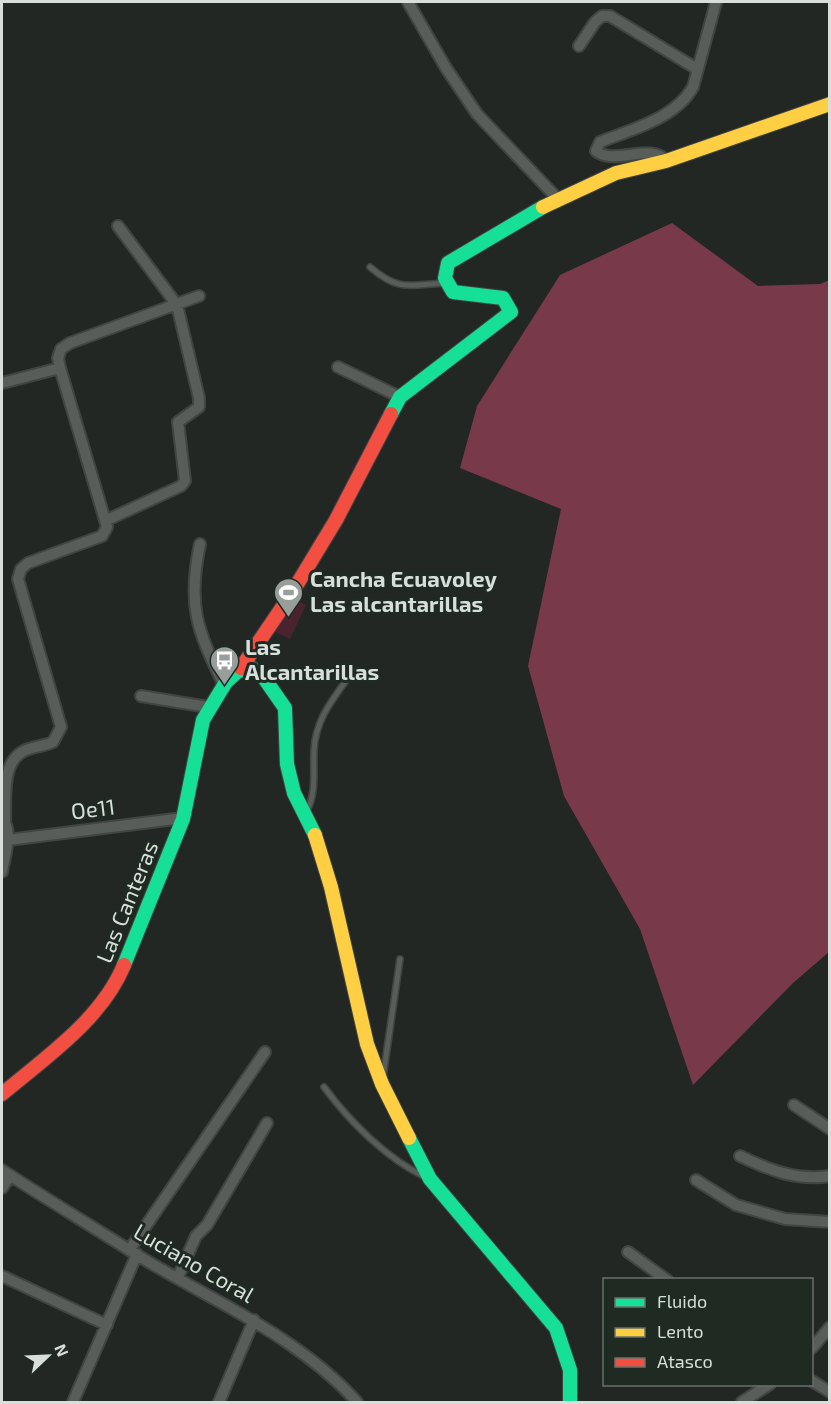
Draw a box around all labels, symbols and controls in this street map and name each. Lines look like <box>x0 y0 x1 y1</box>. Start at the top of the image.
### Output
place label: Cancha Ecuavoley Las alcantarillas <box>310 565 498 616</box>
sports icon: Cancha Ecuavoley Las alcantarillas <box>273 576 305 618</box>
place label: Las Alcantarillas <box>245 633 379 684</box>
bus stop icon: Las Alcantarillas <box>208 644 240 686</box>
street label: Oe11 <box>69 792 116 824</box>
street label: Las Canteras <box>90 837 162 966</box>
street label: Luciano Coral <box>130 1217 260 1307</box>
legend <box>603 1278 813 1386</box>
text: Fluido <box>657 1290 707 1312</box>
text: Lento <box>657 1320 703 1342</box>
north arrow <box>18 1326 78 1386</box>
text: N <box>51 1341 73 1359</box>
text: Atasco <box>657 1350 713 1372</box>

